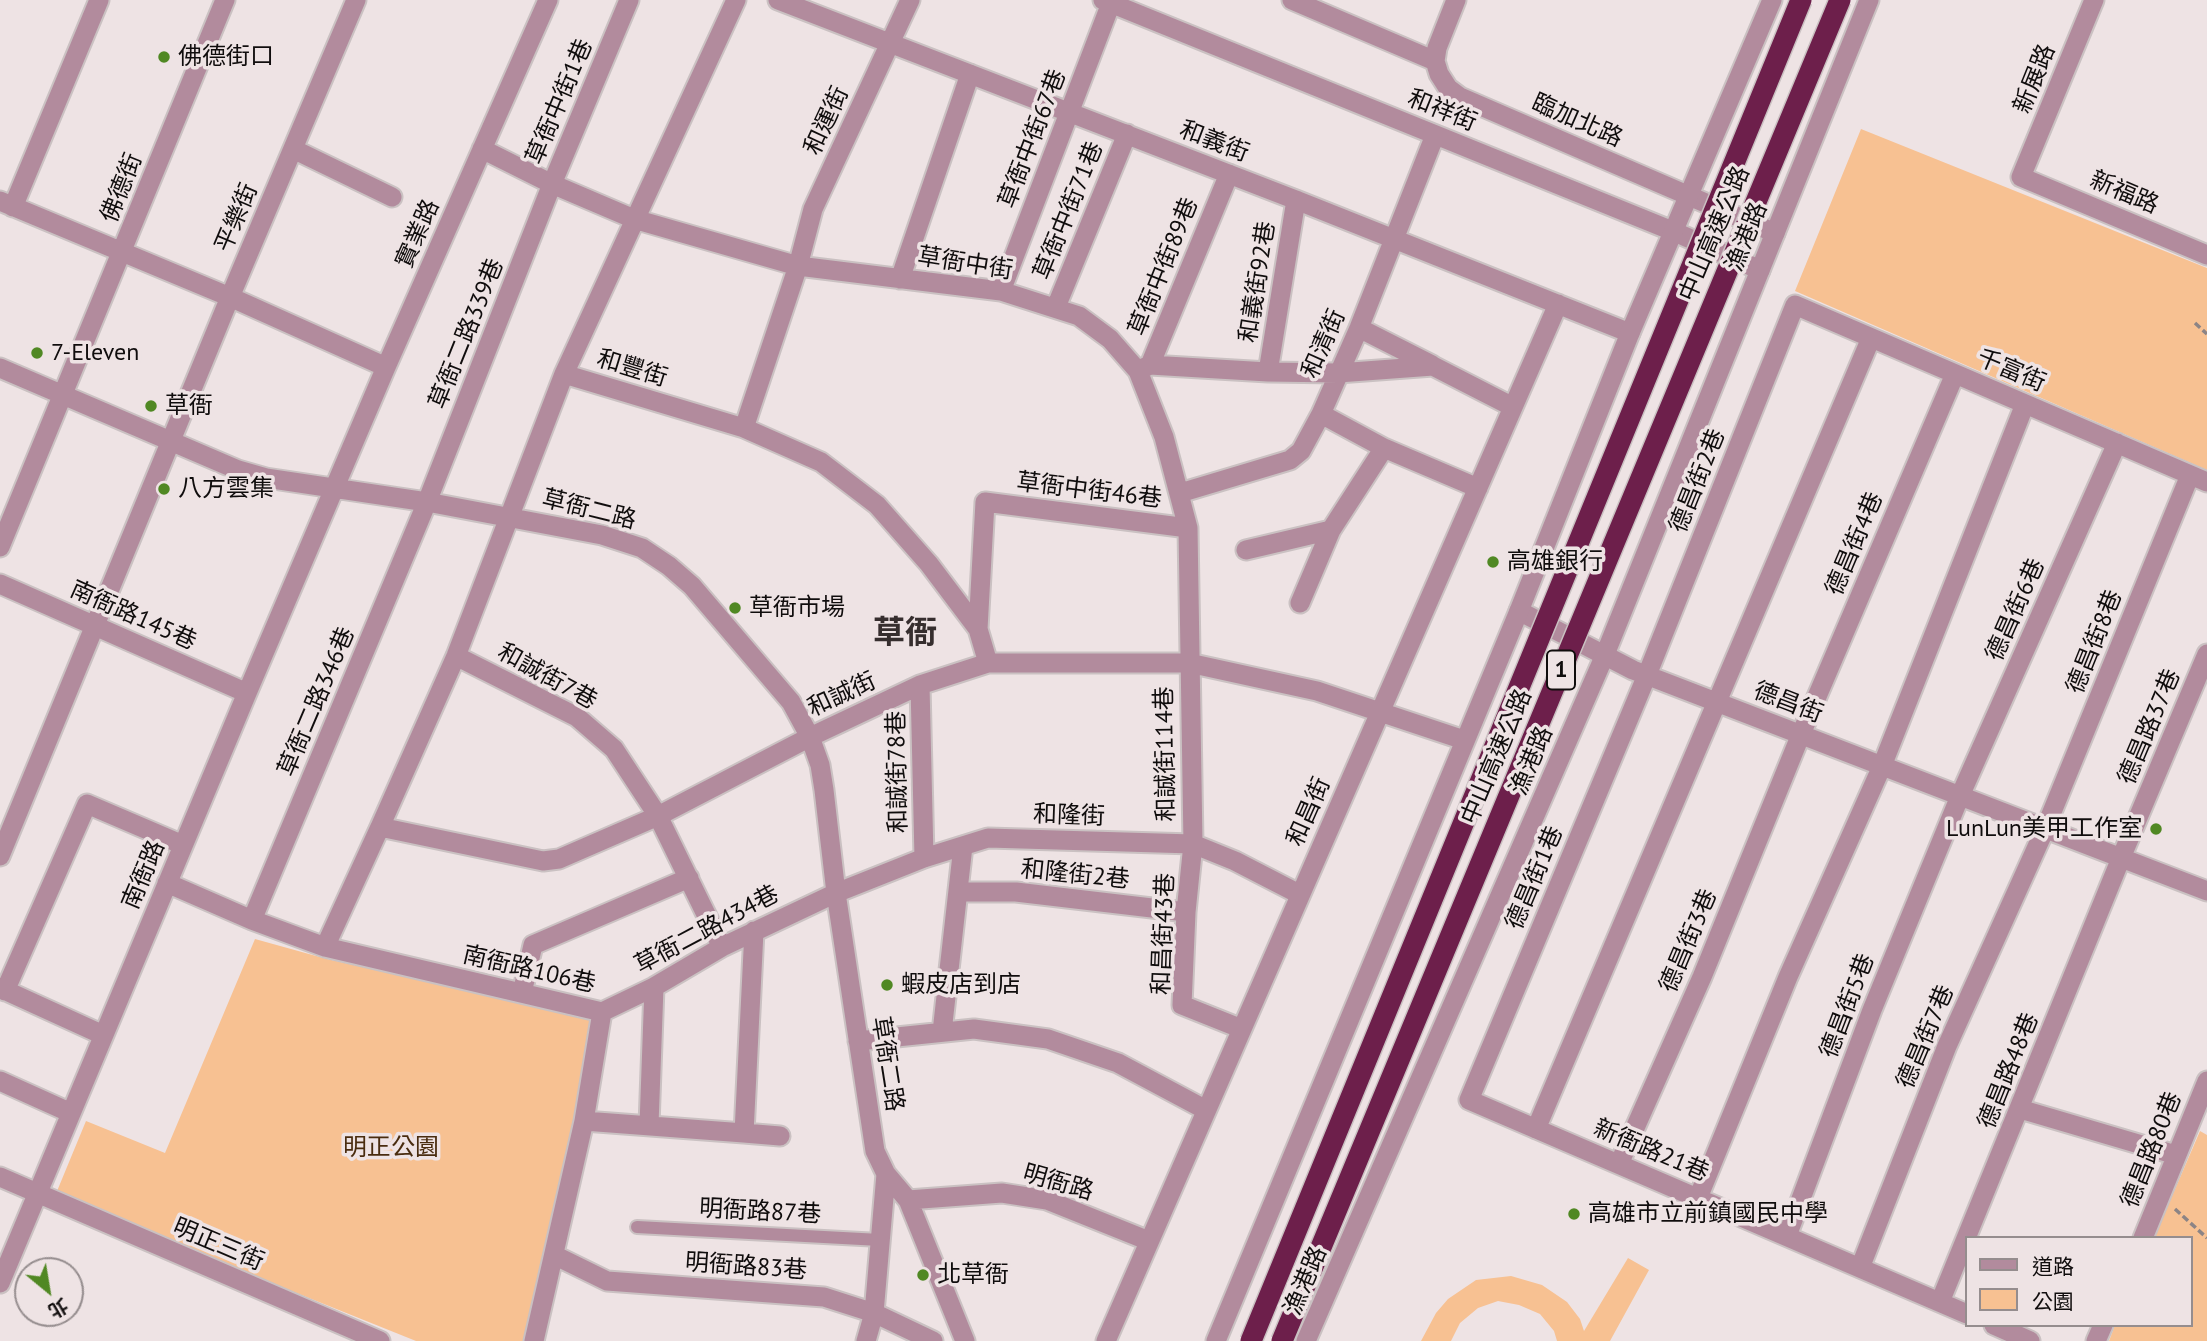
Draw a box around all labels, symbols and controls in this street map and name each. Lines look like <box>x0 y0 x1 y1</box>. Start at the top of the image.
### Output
street label: 草衙中街1巷 <box>521 35 599 169</box>
street label: 新展路 <box>2008 40 2062 118</box>
place label: 佛德街口 <box>178 43 274 71</box>
marker: 佛德街口 <box>156 49 172 65</box>
street label: 草衙中街67巷 <box>993 66 1073 212</box>
street label: 和運街 <box>799 82 855 160</box>
street label: 和祥街 <box>1403 84 1481 138</box>
street label: 臨加北路 <box>1527 88 1627 154</box>
street label: 和義街 <box>1175 116 1253 168</box>
street label: 草衙中街71巷 <box>1028 138 1110 284</box>
street label: 佛德街 <box>95 149 149 227</box>
street label: 中山高速公路 <box>1674 162 1756 306</box>
street label: 新福路 <box>2085 166 2163 220</box>
street label: 平樂街 <box>210 179 264 257</box>
street label: 草衙中街89巷 <box>1123 194 1205 340</box>
street label: 實業路 <box>390 195 446 273</box>
street label: 漁港路 <box>1720 198 1774 276</box>
street label: 和義街92巷 <box>1234 219 1282 345</box>
street label: 草衙中街 <box>915 242 1015 286</box>
street label: 草衙二路339巷 <box>424 255 510 413</box>
street label: 和清街 <box>1296 305 1352 383</box>
place label: 7-Eleven <box>51 339 139 367</box>
street label: 千富街 <box>1972 344 2050 398</box>
marker: 7-Eleven <box>29 345 45 361</box>
street label: 和豐街 <box>593 345 671 393</box>
place label: 草衙 <box>165 392 213 420</box>
marker: 草衙 <box>143 398 159 414</box>
street label: 德昌街2巷 <box>1664 425 1732 537</box>
street label: 草衙中街46巷 <box>1015 468 1163 514</box>
place label: 八方雲集 <box>178 475 274 503</box>
marker: 八方雲集 <box>156 481 172 497</box>
street label: 草衙二路 <box>539 484 639 536</box>
street label: 德昌街4巷 <box>1820 488 1890 600</box>
place label: 高雄銀行 <box>1507 548 1603 576</box>
marker: 高雄銀行 <box>1485 554 1501 570</box>
street label: 德昌街6巷 <box>1981 554 2051 666</box>
street label: 南衙路145巷 <box>65 575 201 657</box>
street label: 德昌街8巷 <box>2061 586 2129 698</box>
place label: 草衙市場 <box>749 594 845 622</box>
marker: 草衙市場 <box>727 600 743 616</box>
district label: 草衙 <box>873 615 937 653</box>
street label: 草衙二路346巷 <box>273 623 361 781</box>
street label: 和誠街7巷 <box>492 638 602 716</box>
road number: 1 <box>1547 650 1575 690</box>
street label: 德昌路37巷 <box>2113 665 2187 789</box>
street label: 和誠街 <box>803 667 881 723</box>
street label: 德昌街 <box>1749 677 1827 729</box>
street label: 中山高速公路 <box>1456 685 1538 829</box>
street label: 和誠街114巷 <box>1150 686 1182 822</box>
street label: 和誠街78巷 <box>883 711 913 833</box>
street label: 漁港路 <box>1505 722 1559 800</box>
street label: 和昌街 <box>1281 773 1337 851</box>
street label: 和隆街 <box>1033 800 1105 832</box>
place label: LunLun美甲工作室 <box>1946 815 2142 843</box>
marker: LunLun美甲工作室 <box>2148 821 2164 837</box>
street label: 德昌街1巷 <box>1500 822 1570 934</box>
street label: 南衙路 <box>117 836 171 914</box>
street label: 和隆街2巷 <box>1019 855 1131 895</box>
street label: 和昌街43巷 <box>1147 872 1181 996</box>
street label: 草衙二路434巷 <box>630 880 784 980</box>
street label: 德昌街3巷 <box>1654 885 1724 997</box>
street label: 南衙路106巷 <box>460 941 598 999</box>
street label: 德昌街5巷 <box>1815 950 1881 1062</box>
place label: 蝦皮店到店 <box>901 971 1021 999</box>
marker: 蝦皮店到店 <box>879 977 895 993</box>
street label: 德昌街7巷 <box>1891 981 1961 1093</box>
street label: 德昌路48巷 <box>1973 1009 2045 1133</box>
street label: 草衙二路 <box>865 1014 909 1114</box>
street label: 德昌路80巷 <box>2116 1088 2188 1212</box>
street label: 新衙路21巷 <box>1589 1114 1713 1188</box>
park label: 明正公園 <box>343 1134 439 1162</box>
street label: 明衙路 <box>1019 1159 1097 1207</box>
street label: 明衙路87巷 <box>698 1194 822 1230</box>
place label: 高雄市立前鎮國民中學 <box>1588 1200 1828 1228</box>
marker: 高雄市立前鎮國民中學 <box>1566 1206 1582 1222</box>
street label: 明正三街 <box>168 1213 268 1277</box>
legend <box>1966 1236 2193 1327</box>
street label: 漁港路 <box>1279 1242 1333 1320</box>
street label: 明衙路83巷 <box>684 1248 808 1286</box>
text: 道路 <box>2032 1253 2074 1280</box>
north arrow <box>14 1257 84 1327</box>
place label: 北草衙 <box>937 1261 1009 1289</box>
marker: 北草衙 <box>915 1267 931 1283</box>
text: 公園 <box>2032 1288 2074 1315</box>
text: 北 <box>44 1293 73 1324</box>

